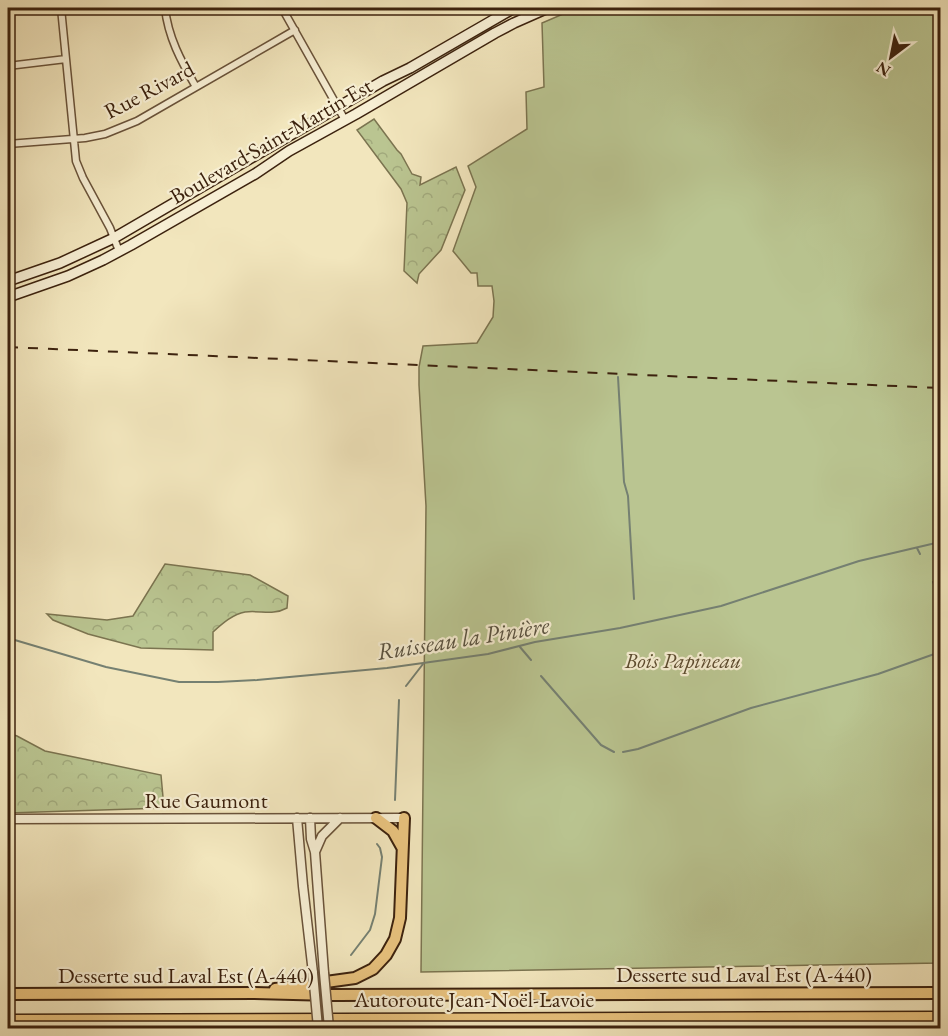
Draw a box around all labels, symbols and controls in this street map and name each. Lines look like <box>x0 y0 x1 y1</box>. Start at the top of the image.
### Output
north arrow <box>861 27 921 87</box>
street label: Rue Rivard <box>99 54 200 126</box>
text: N <box>872 57 894 82</box>
street label: Boulevard Saint-Martin Est <box>164 71 378 211</box>
water label: Ruisseau la Pinière <box>375 609 552 667</box>
park label: Bois Papineau <box>624 646 741 675</box>
street label: Rue Gaumont <box>144 786 268 815</box>
street label: Desserte sud Laval Est (A-440) <box>616 960 872 989</box>
street label: Desserte sud Laval Est (A-440) <box>58 961 314 990</box>
street label: Autoroute Jean-Noël-Lavoie <box>353 985 594 1014</box>

